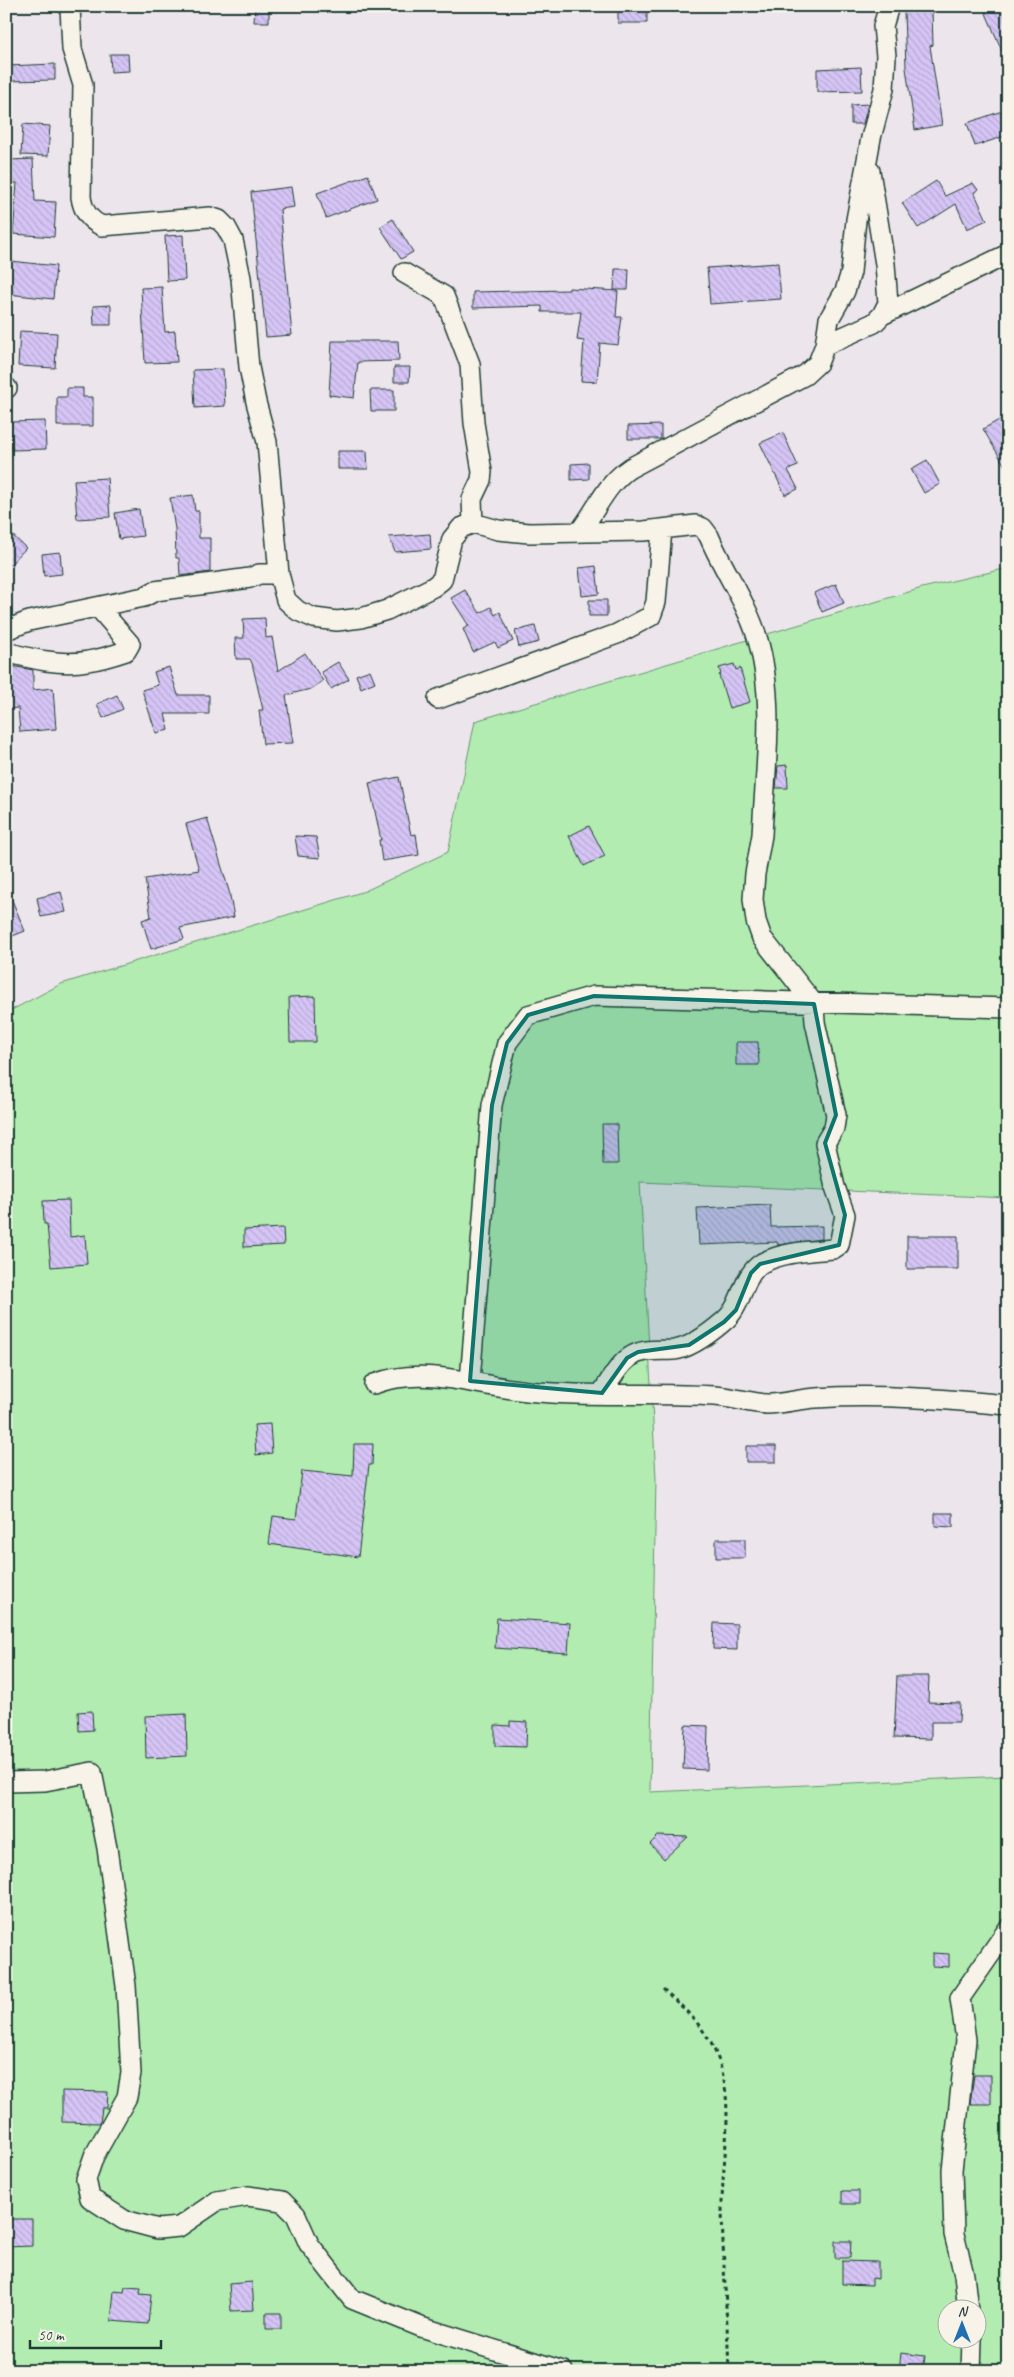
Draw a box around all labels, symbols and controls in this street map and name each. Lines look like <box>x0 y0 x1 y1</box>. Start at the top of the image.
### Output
north arrow <box>936 2300 986 2350</box>
text: N <box>958 2303 969 2320</box>
scale bar <box>30 2317 161 2349</box>
text: 50 m <box>38 2326 65 2345</box>

